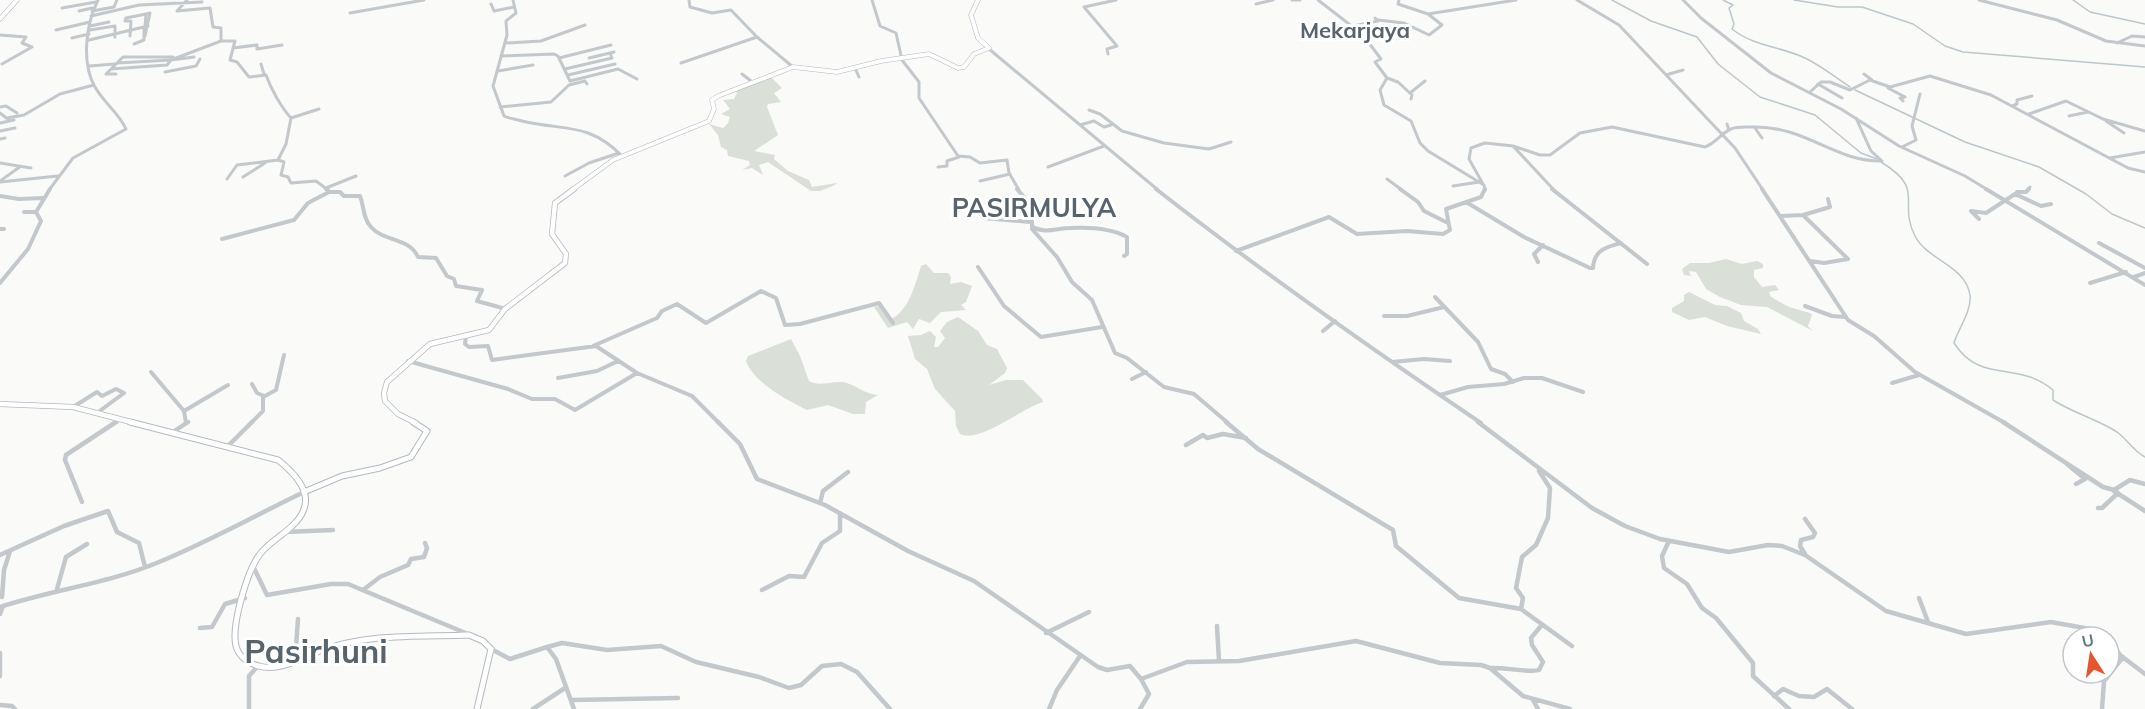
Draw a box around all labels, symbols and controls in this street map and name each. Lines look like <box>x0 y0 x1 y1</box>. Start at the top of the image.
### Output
district label: Mekarjaya <box>1300 16 1410 44</box>
district label: PASIRMULYA <box>952 191 1117 224</box>
north arrow <box>2061 625 2121 685</box>
text: U <box>2080 629 2096 651</box>
district label: Pasirhuni <box>244 631 388 671</box>

